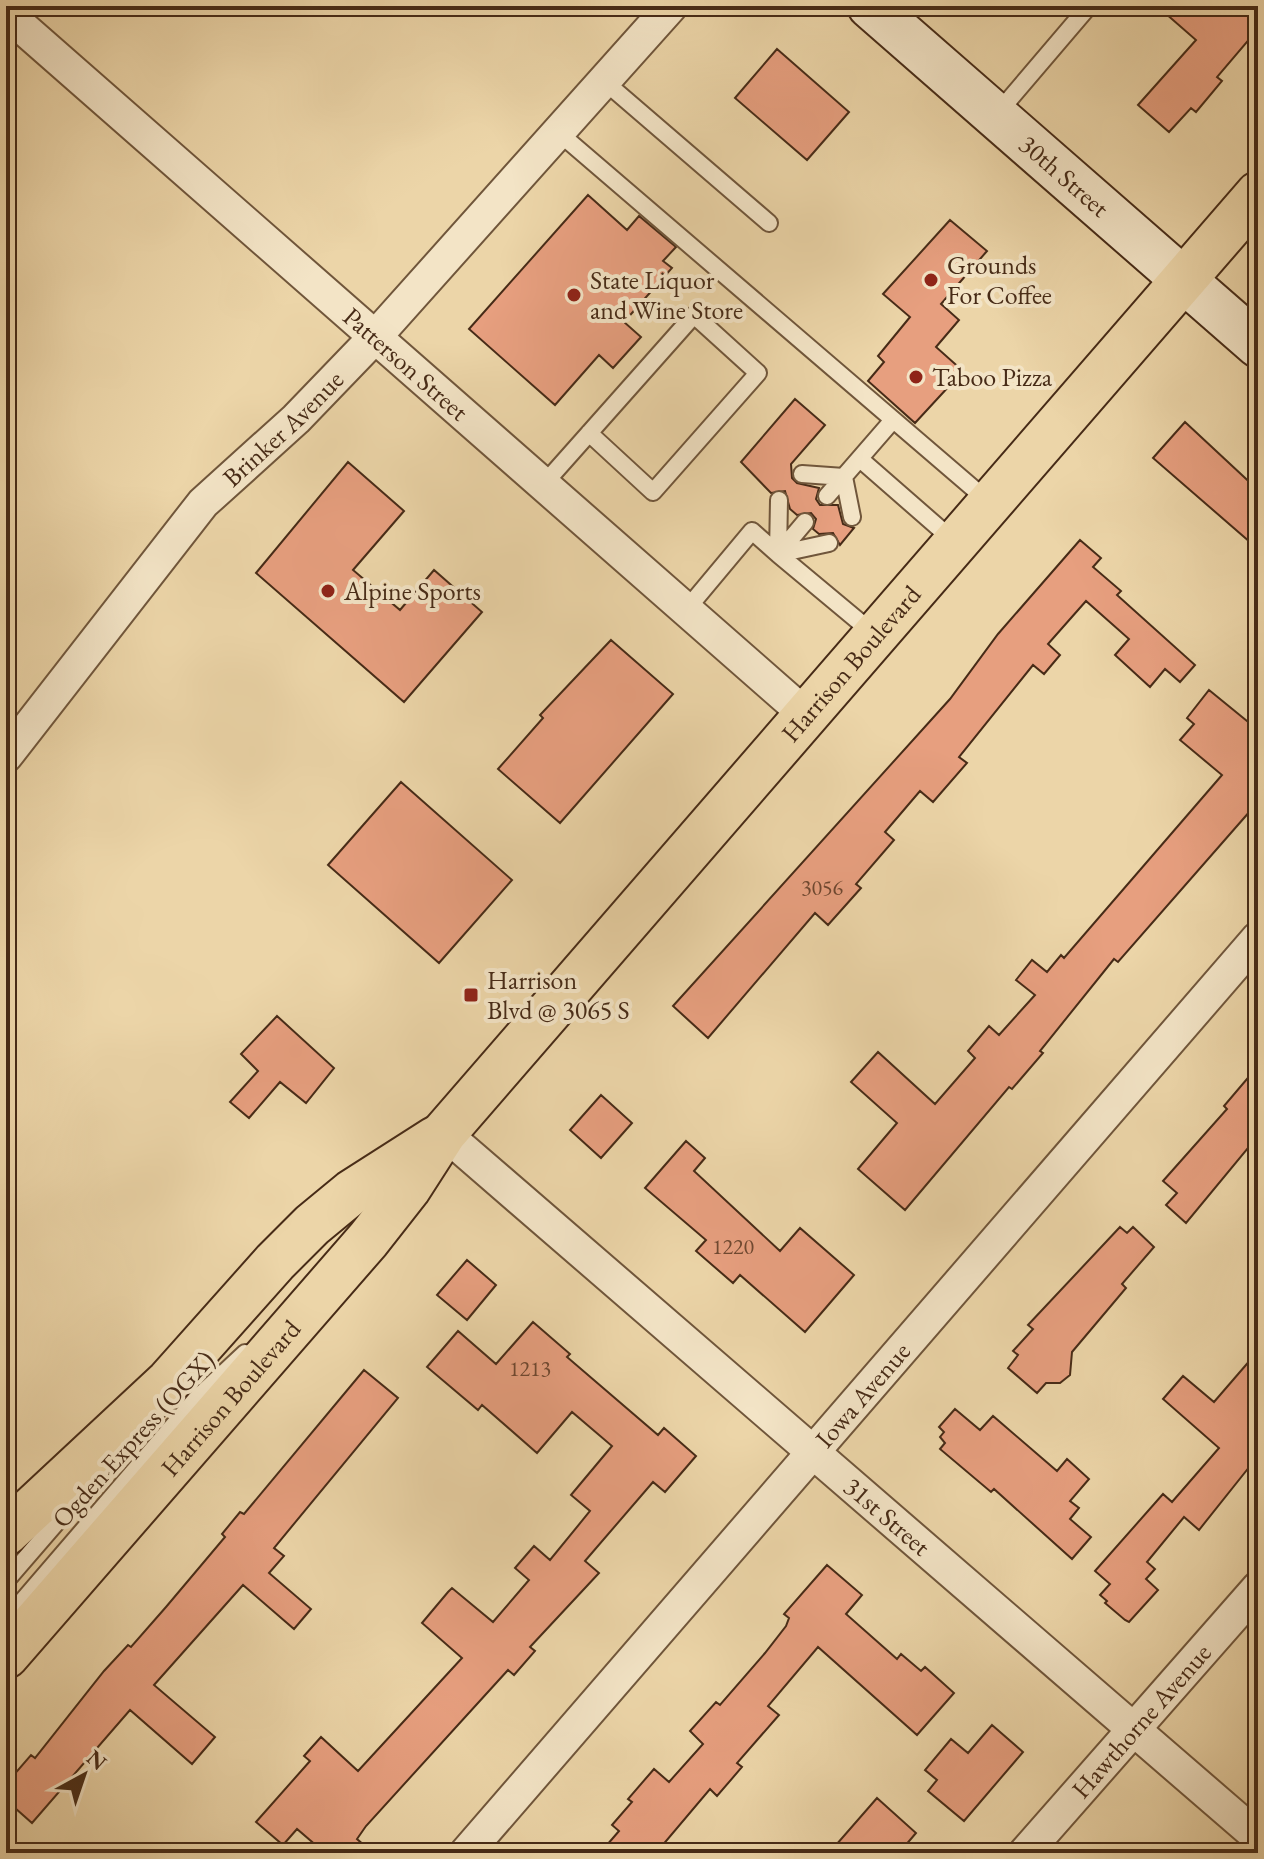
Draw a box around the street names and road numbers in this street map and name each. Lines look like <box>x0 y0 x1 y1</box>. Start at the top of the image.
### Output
street label: 30th Street <box>1012 127 1116 224</box>
street label: Patterson Street <box>336 300 476 428</box>
street label: Brinker Avenue <box>215 363 351 494</box>
street label: Harrison Boulevard <box>774 577 929 749</box>
street label: Harrison Boulevard <box>153 1312 308 1483</box>
street label: Iowa Avenue <box>808 1335 918 1455</box>
street label: Ogden Express (OGX) <box>44 1343 222 1535</box>
street label: 31st Street <box>837 1469 938 1563</box>
street label: Hawthorne Avenue <box>1064 1636 1219 1805</box>

